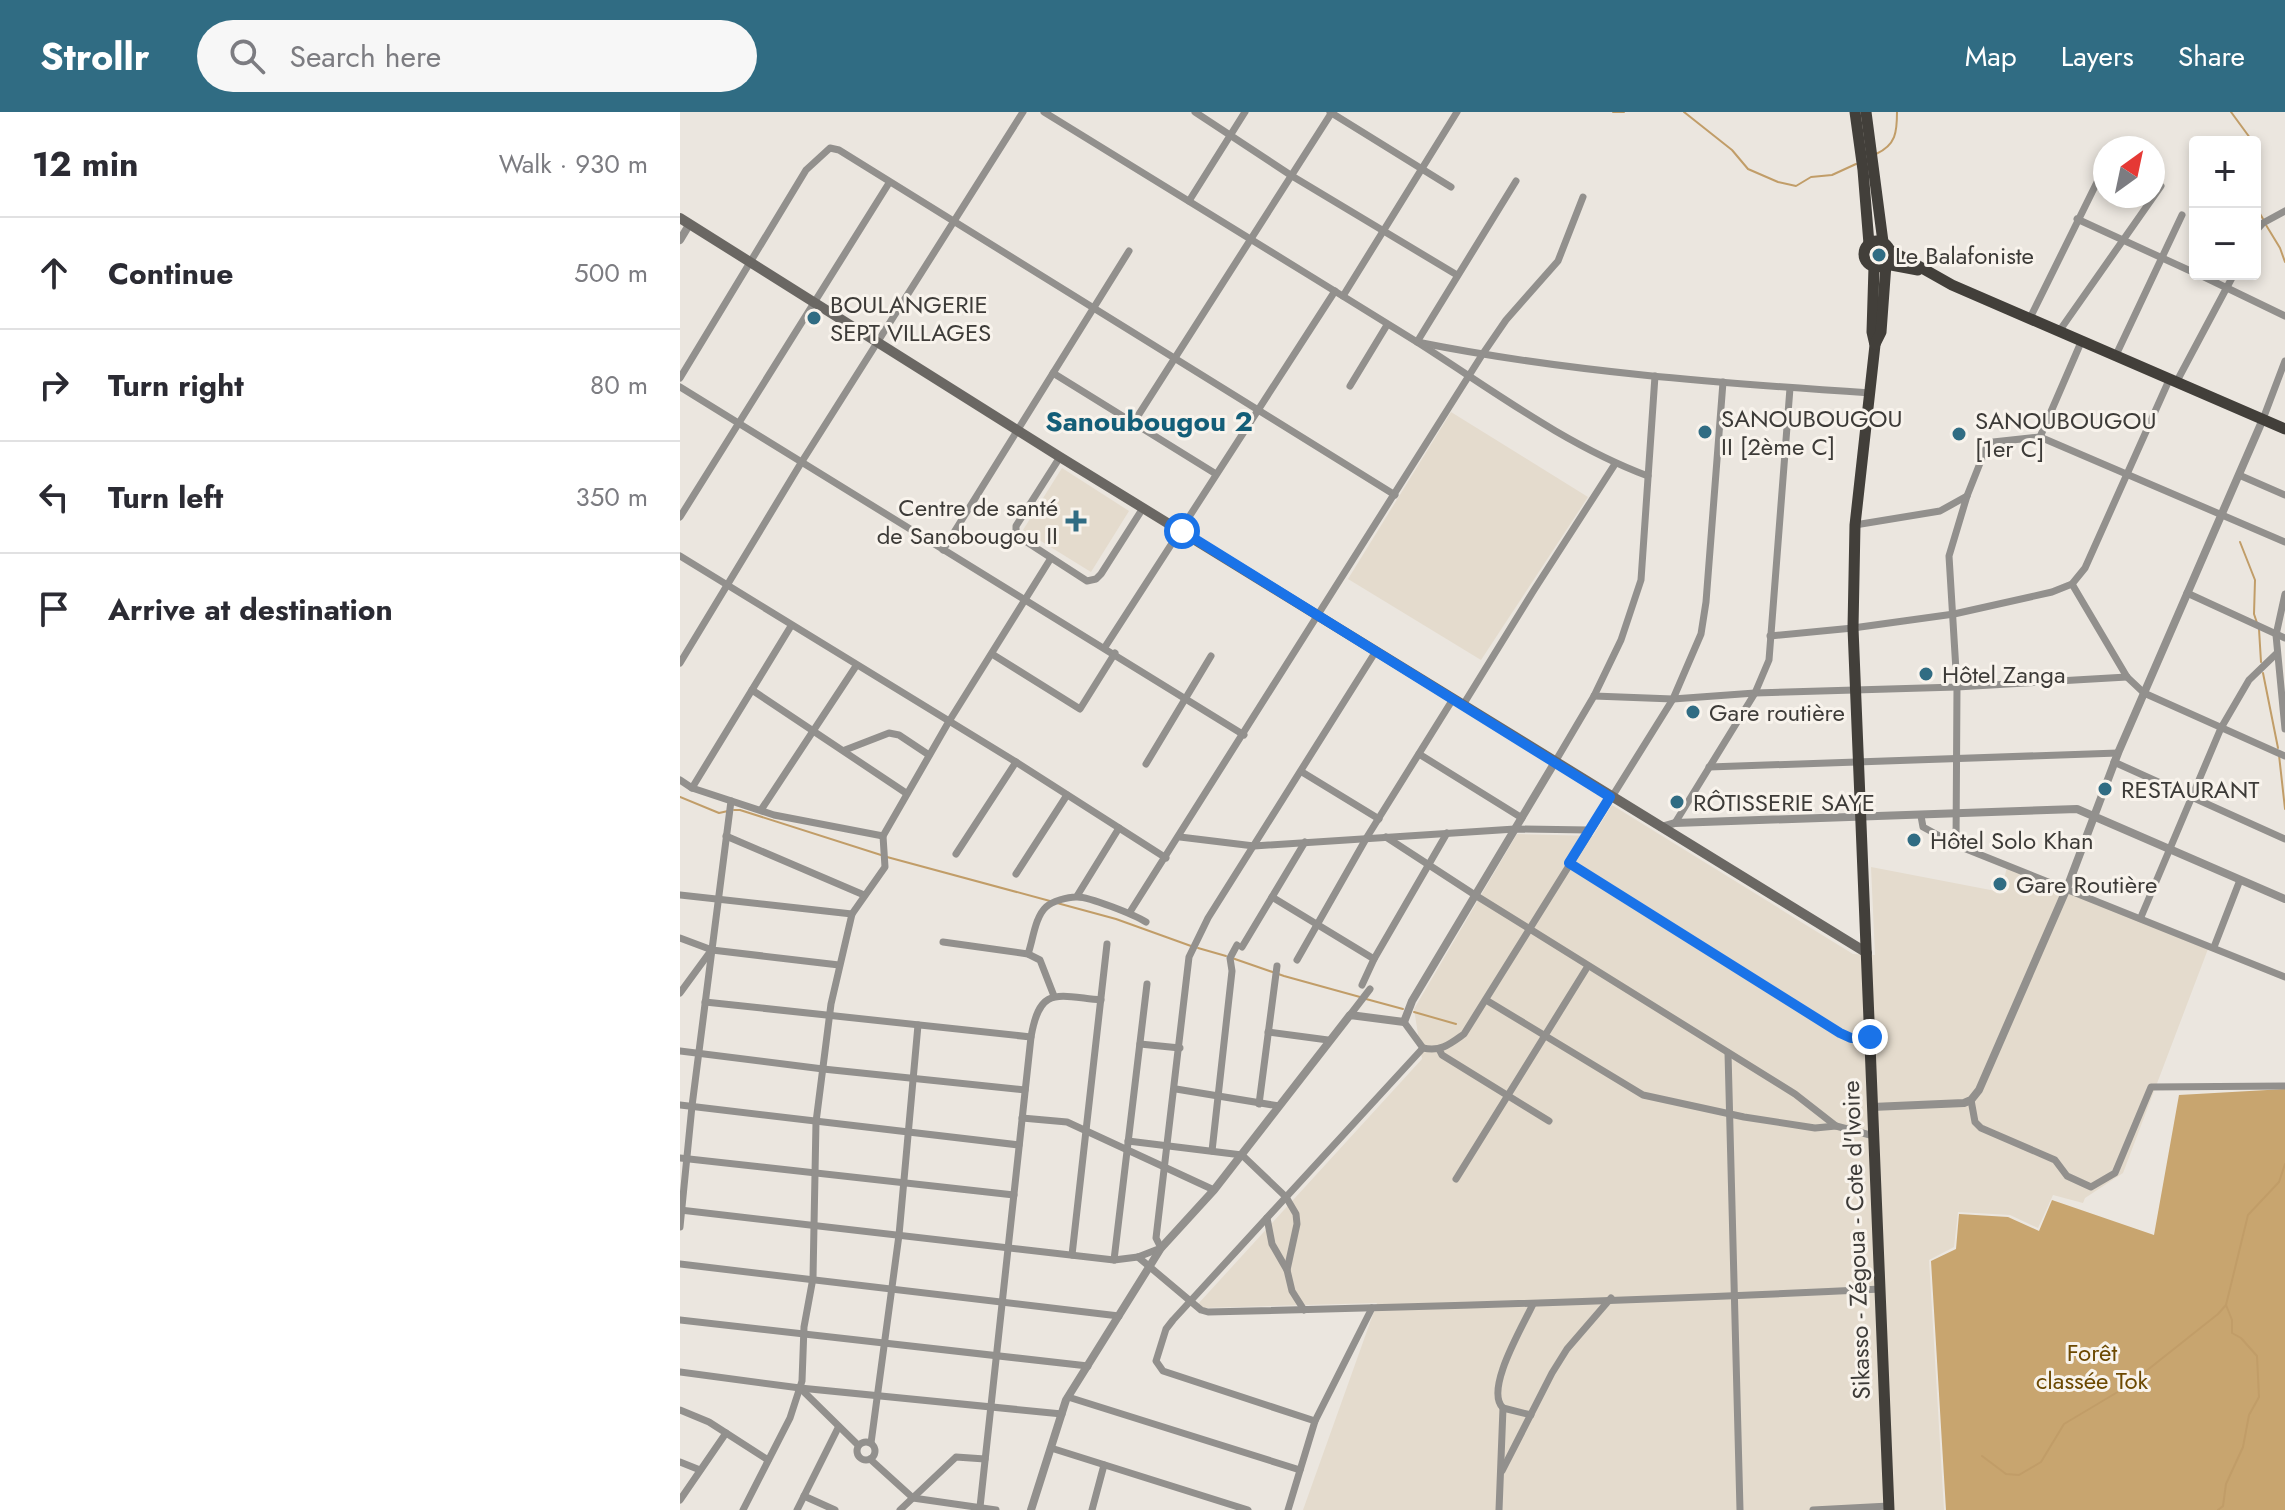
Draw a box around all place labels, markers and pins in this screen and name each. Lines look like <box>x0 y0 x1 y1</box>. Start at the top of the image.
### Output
place label: Le Balafoniste <box>1895 238 2034 273</box>
marker: Le Balafoniste <box>1870 246 1888 264</box>
place label: BOULANGERIE SEPT VILLAGES <box>830 287 991 350</box>
marker: BOULANGERIE SEPT VILLAGES <box>805 309 823 327</box>
place label: SANOUBOUGOU II [2ème C] <box>1721 401 1903 464</box>
place label: SANOUBOUGOU [1er C] <box>1975 403 2157 466</box>
marker: SANOUBOUGOU II [2ème C] <box>1696 423 1714 441</box>
marker: SANOUBOUGOU [1er C] <box>1950 425 1968 443</box>
place label: Centre de santé de Sanobougou II <box>877 490 1058 553</box>
marker: Centre de santé de Sanobougou II <box>1065 510 1087 532</box>
place label: Hôtel Zanga <box>1942 657 2066 692</box>
marker: Hôtel Zanga <box>1917 665 1935 683</box>
place label: Gare routière <box>1709 695 1845 730</box>
marker: Gare routière <box>1684 703 1702 721</box>
place label: RESTAURANT <box>2121 772 2259 807</box>
marker: RESTAURANT <box>2096 780 2114 798</box>
place label: RÔTISSERIE SAYE <box>1693 785 1875 820</box>
marker: RÔTISSERIE SAYE <box>1668 793 1686 811</box>
place label: Hôtel Solo Khan <box>1930 823 2094 858</box>
marker: Hôtel Solo Khan <box>1905 831 1923 849</box>
place label: Gare Routière <box>2016 867 2157 902</box>
marker: Gare Routière <box>1991 875 2009 893</box>

